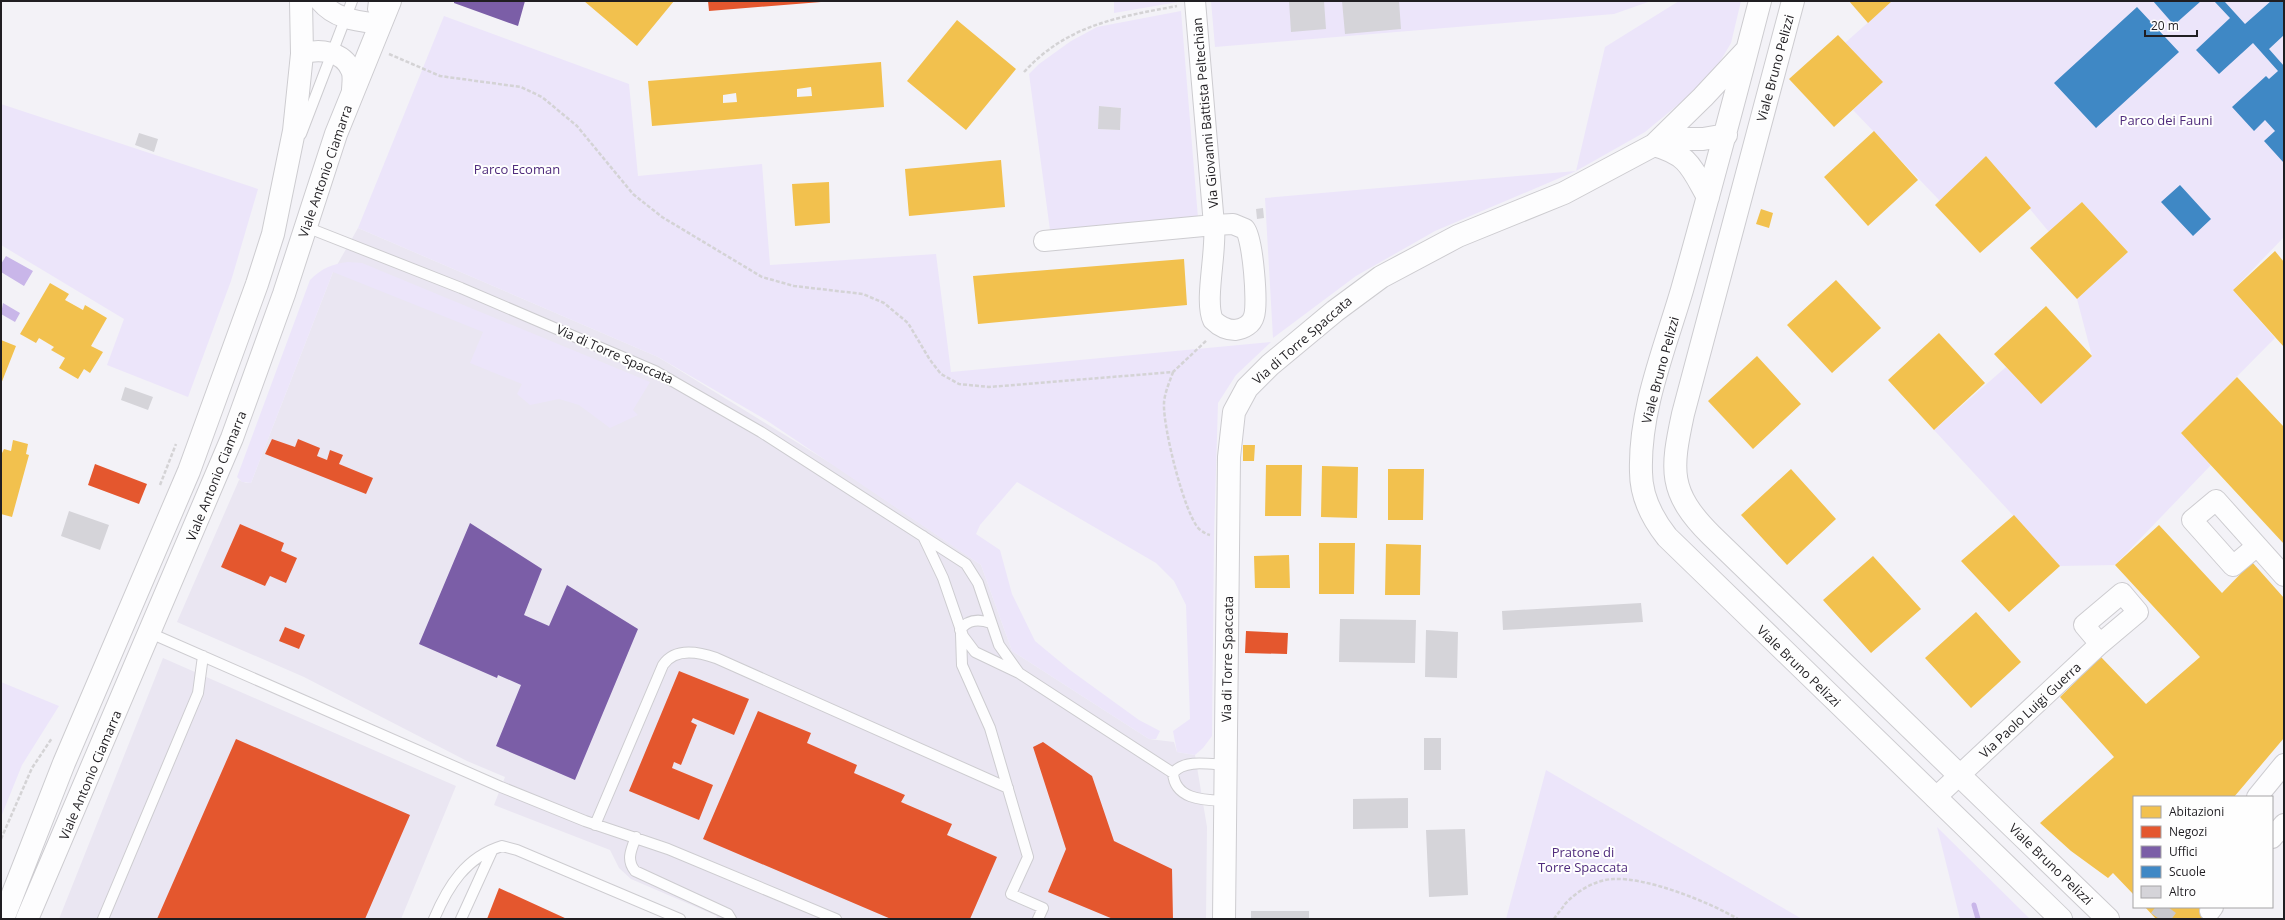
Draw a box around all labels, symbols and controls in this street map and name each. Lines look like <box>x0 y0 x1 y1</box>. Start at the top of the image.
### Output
street label: Viale Bruno Pelizzi <box>1752 12 1798 124</box>
scale bar <box>2145 12 2197 38</box>
street label: Via Giovanni Battista Peltechian <box>1188 17 1222 209</box>
text: 20 m <box>2151 17 2179 34</box>
street label: Viale Antonio Ciamarra <box>294 102 356 240</box>
park label: Parco dei Fauni <box>2120 111 2212 129</box>
park label: Parco Ecoman <box>474 160 560 178</box>
street label: Via di Torre Spaccata <box>1248 292 1356 388</box>
street label: Viale Bruno Pelizzi <box>1637 314 1683 426</box>
street label: Via di Torre Spaccata <box>554 320 676 388</box>
street label: Viale Antonio Ciamarra <box>182 408 250 544</box>
street label: Via di Torre Spaccata <box>1217 596 1237 722</box>
street label: Viale Bruno Pelizzi <box>1753 621 1845 711</box>
street label: Via Paolo Luigi Guerra <box>1975 658 2085 762</box>
street label: Viale Antonio Ciamarra <box>55 707 125 843</box>
legend <box>2133 796 2273 908</box>
text: Abitazioni <box>2169 803 2224 820</box>
street label: Viale Bruno Pelizzi <box>2005 819 2097 909</box>
text: Negozi <box>2169 823 2207 840</box>
park label: Pratone di Torre Spaccata <box>1538 843 1628 876</box>
text: Uffici <box>2169 843 2198 860</box>
text: Scuole <box>2169 863 2206 880</box>
text: Altro <box>2169 883 2196 900</box>

